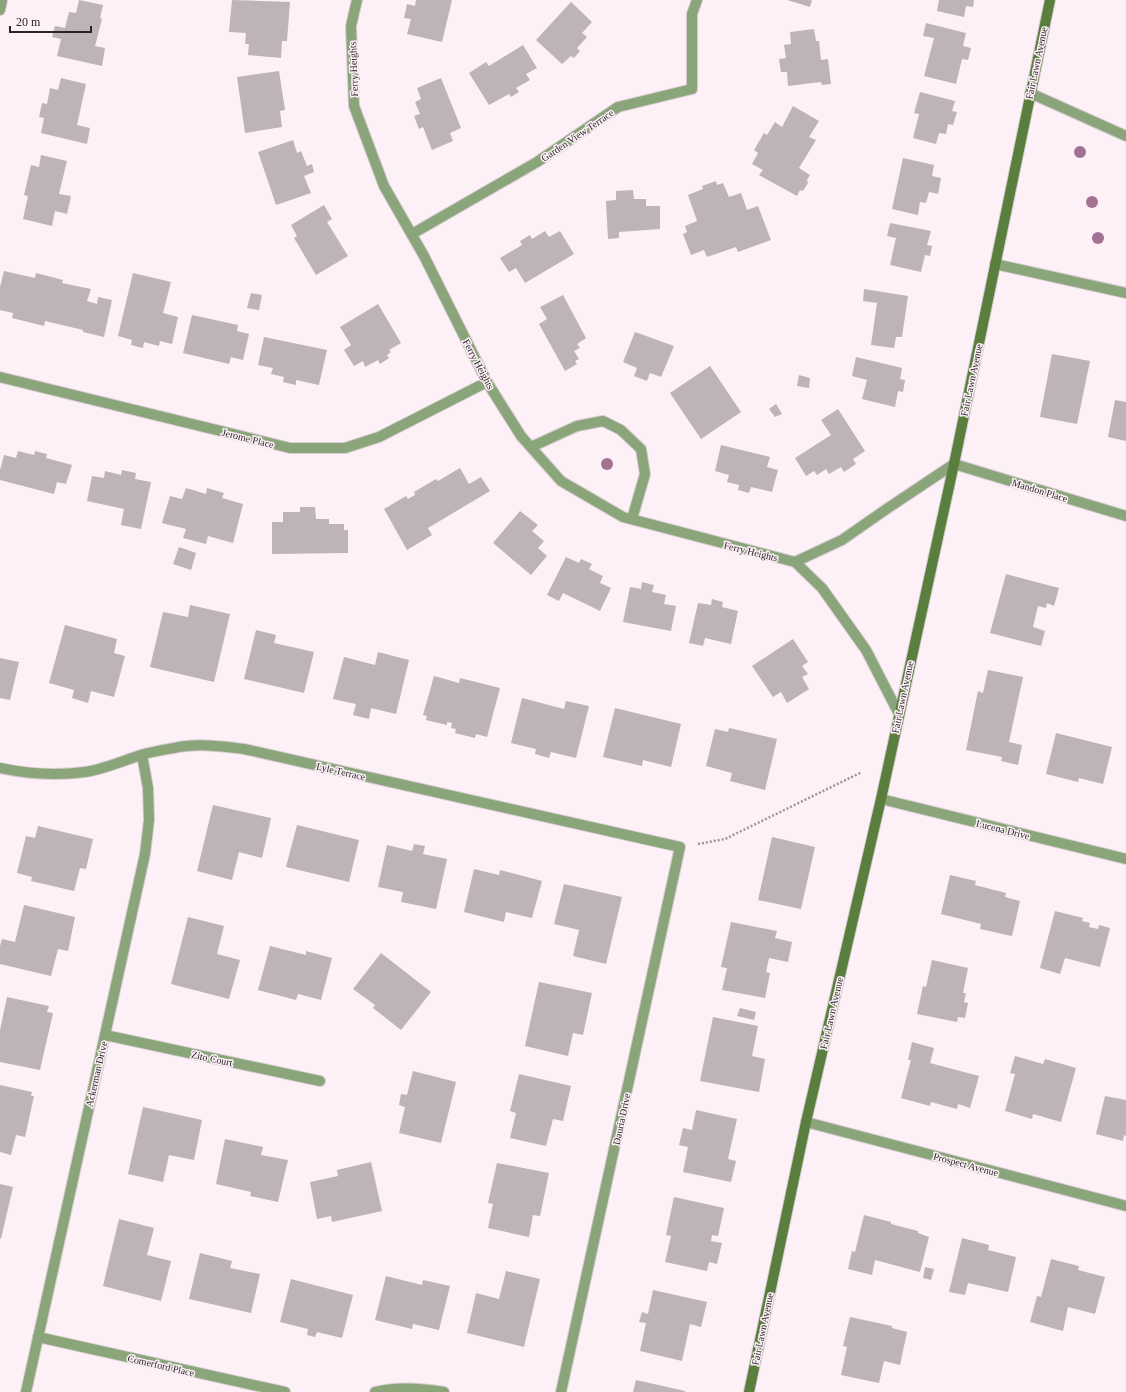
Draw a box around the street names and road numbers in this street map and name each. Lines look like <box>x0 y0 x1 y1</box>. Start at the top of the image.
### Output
street label: Fair Lawn Avenue <box>1023 25 1050 100</box>
street label: Ferry Heights <box>347 41 360 97</box>
street label: Garden View Terrace <box>539 107 616 164</box>
street label: Ferry Heights <box>461 337 496 391</box>
street label: Fair Lawn Avenue <box>958 342 985 417</box>
street label: Jerome Place <box>221 427 275 450</box>
street label: Mandon Place <box>1011 477 1069 504</box>
street label: Ferry Heights <box>723 539 779 564</box>
street label: Fair Lawn Avenue <box>889 659 916 734</box>
street label: Lyle Terrace <box>315 761 367 783</box>
street label: Lucena Drive <box>975 818 1031 842</box>
street label: Fair Lawn Avenue <box>818 975 845 1050</box>
street label: Ackerman Drive <box>84 1040 109 1108</box>
street label: Zito Court <box>190 1049 234 1068</box>
street label: Dauria Drive <box>611 1092 632 1146</box>
street label: Prospect Avenue <box>932 1151 1000 1179</box>
street label: Fair Lawn Avenue <box>749 1291 776 1366</box>
street label: Comerford Place <box>126 1352 196 1379</box>

